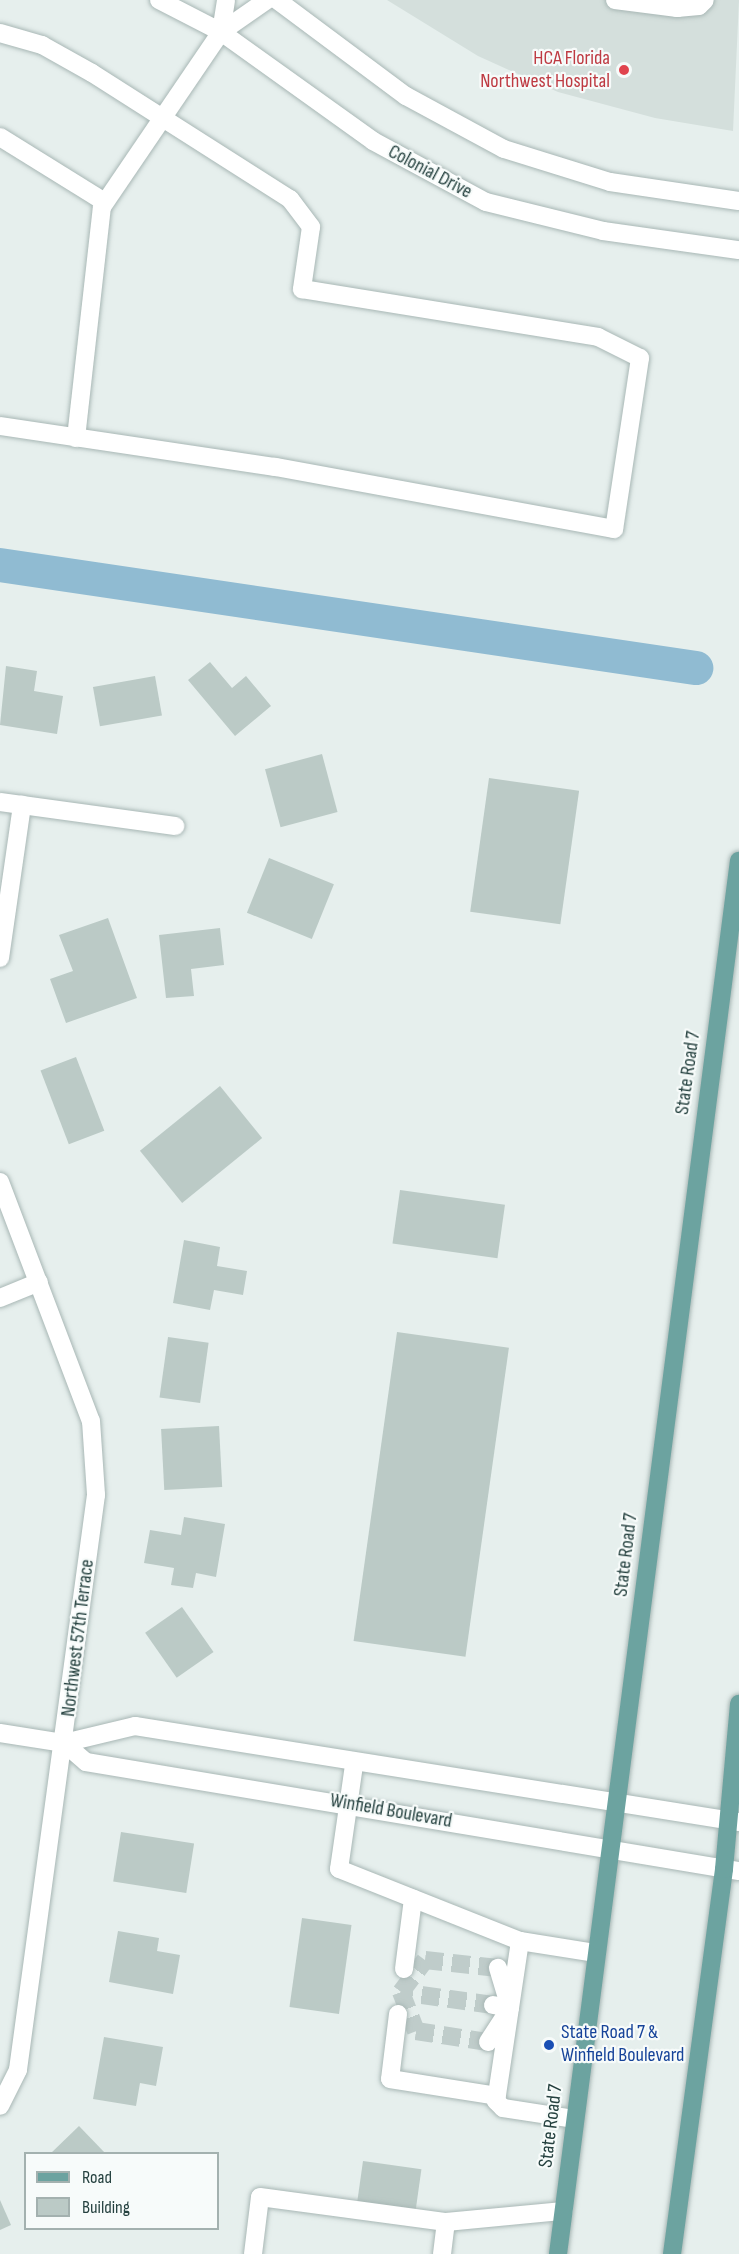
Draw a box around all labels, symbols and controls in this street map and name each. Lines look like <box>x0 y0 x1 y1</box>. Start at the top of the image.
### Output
place label: HCA Florida Northwest Hospital <box>480 46 610 93</box>
marker: HCA Florida Northwest Hospital <box>615 61 633 79</box>
street label: Colonial Drive <box>384 140 476 204</box>
street label: State Road 7 <box>670 1030 706 1116</box>
street label: State Road 7 <box>609 1512 643 1598</box>
street label: Northwest 57th Terrace <box>56 1558 100 1718</box>
street label: Winfield Boulevard <box>328 1788 454 1834</box>
place label: State Road 7 & Winfield Boulevard <box>561 2021 684 2068</box>
marker: State Road 7 & Winfield Boulevard <box>542 2038 556 2052</box>
street label: State Road 7 <box>534 2083 568 2169</box>
legend <box>24 2152 219 2230</box>
text: Road <box>82 2167 112 2188</box>
text: Building <box>82 2197 130 2218</box>

